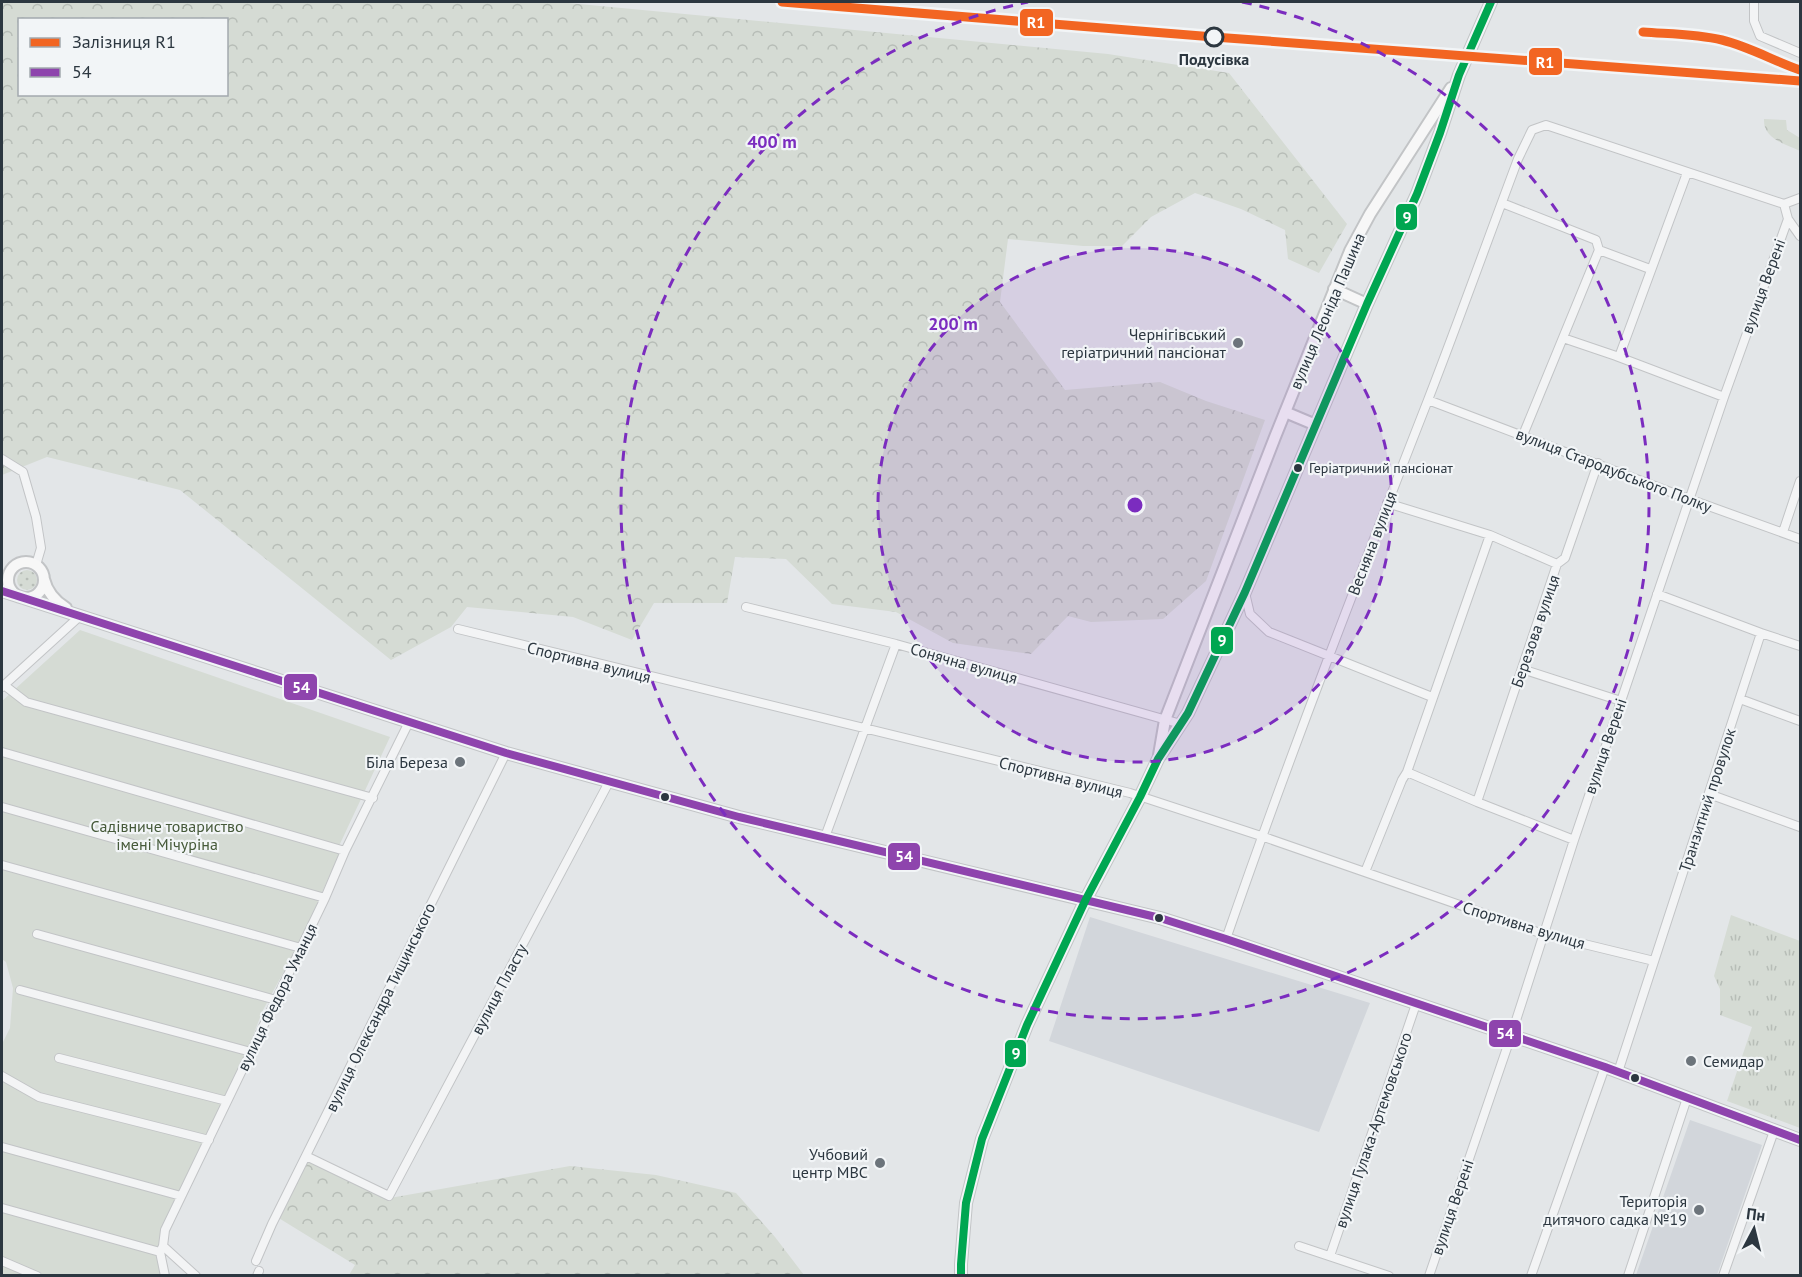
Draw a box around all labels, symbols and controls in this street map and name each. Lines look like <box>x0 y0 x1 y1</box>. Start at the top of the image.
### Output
line badge: R1 <box>1019 8 1054 37</box>
text: R1 <box>1027 12 1045 32</box>
legend <box>18 18 228 96</box>
marker: Подусівка <box>1204 27 1224 47</box>
text: Залізниця R1 <box>72 30 176 53</box>
line badge: R1 <box>1528 47 1563 76</box>
place label: Подусівка <box>1179 49 1249 69</box>
text: R1 <box>1536 52 1554 72</box>
text: 54 <box>72 60 92 83</box>
text: 400 m <box>747 130 797 153</box>
line badge: 9 <box>1395 203 1418 231</box>
text: 9 <box>1402 207 1412 227</box>
street label: вулиця Леоніда Пашина <box>1285 230 1369 392</box>
street label: вулиця Верені <box>1737 236 1789 336</box>
text: 200 m <box>928 312 978 335</box>
place label: Чернігівський геріатричний пансіонат <box>1061 324 1227 362</box>
marker: Чернігівський геріатричний пансіонат <box>1231 336 1245 350</box>
street label: вулиця Стародубського Полку <box>1513 423 1715 517</box>
place label: Геріатричний пансіонат <box>1309 459 1453 477</box>
marker: Геріатричний пансіонат <box>1292 462 1304 474</box>
street label: Весняна вулиця <box>1343 488 1401 598</box>
centre of rings <box>1125 495 1145 515</box>
street label: Березова вулиця <box>1506 572 1564 690</box>
line badge: 9 <box>1210 626 1234 655</box>
text: 9 <box>1217 630 1227 650</box>
street label: Спортивна вулиця <box>525 637 653 687</box>
street label: Сонячна вулиця <box>908 638 1020 688</box>
line badge: 54 <box>283 673 318 701</box>
text: 54 <box>292 677 310 697</box>
street label: вулиця Верені <box>1579 696 1631 796</box>
street label: Транзитний провулок <box>1674 725 1740 875</box>
place label: Біла Береза <box>366 752 448 772</box>
street label: Спортивна вулиця <box>997 752 1125 802</box>
marker: Біла Береза <box>453 755 467 769</box>
unlabelled marker <box>659 791 671 803</box>
park label: Садівниче товариство імені Мічуріна <box>90 816 244 854</box>
line badge: 54 <box>887 842 921 871</box>
text: 54 <box>895 846 913 866</box>
street label: Спортивна вулиця <box>1460 897 1588 953</box>
street label: вулиця Олександра Тищинського <box>321 899 439 1115</box>
unlabelled marker <box>1153 912 1165 924</box>
street label: вулиця Федора Уманця <box>233 920 321 1074</box>
street label: вулиця Пласту <box>467 940 532 1038</box>
line badge: 54 <box>1488 1019 1522 1048</box>
text: 54 <box>1496 1023 1514 1043</box>
street label: вулиця Гулака-Артемовського <box>1330 1030 1416 1230</box>
line badge: 9 <box>1004 1039 1027 1068</box>
text: 9 <box>1011 1043 1021 1063</box>
place label: Семидар <box>1703 1051 1764 1071</box>
marker: Семидар <box>1684 1054 1698 1068</box>
unlabelled marker <box>1629 1072 1641 1084</box>
place label: Учбовий центр МВС <box>792 1144 868 1182</box>
marker: Учбовий центр МВС <box>873 1156 887 1170</box>
street label: вулиця Верені <box>1426 1157 1478 1257</box>
place label: Територія дитячого садка №19 <box>1543 1191 1687 1229</box>
north arrow <box>1724 1199 1784 1259</box>
marker: Територія дитячого садка №19 <box>1692 1203 1706 1217</box>
text: Пн <box>1745 1203 1766 1225</box>

